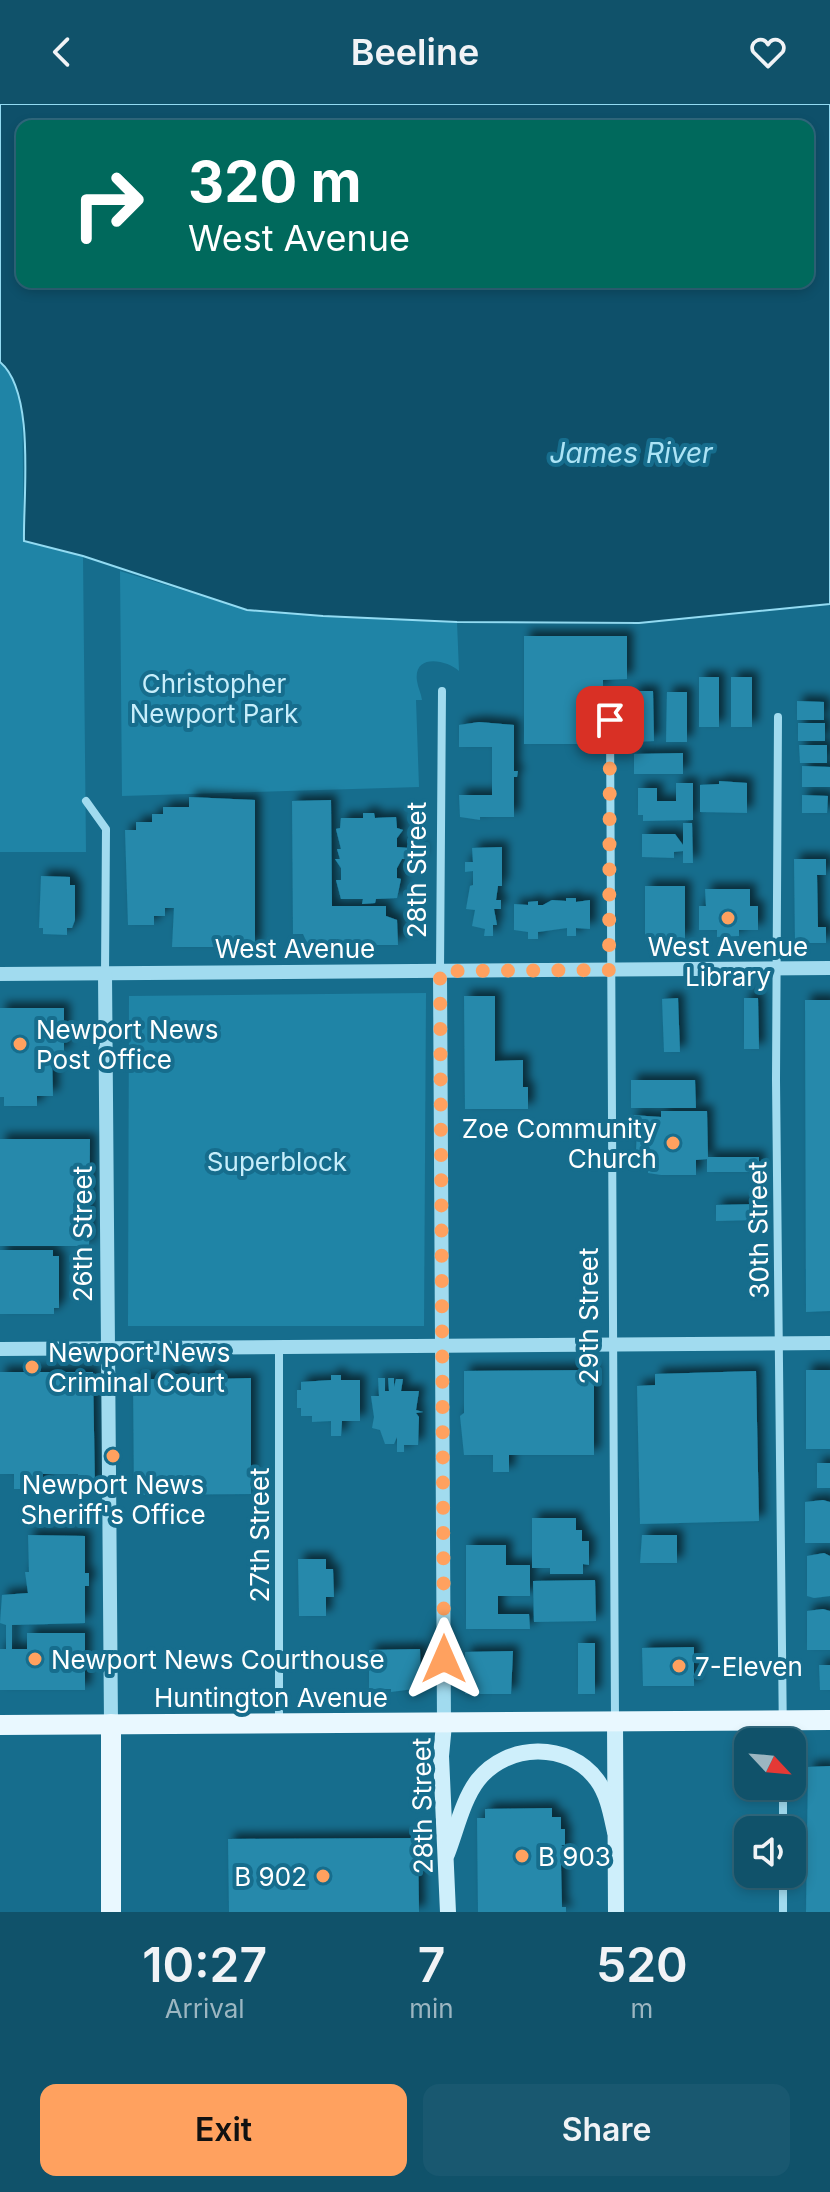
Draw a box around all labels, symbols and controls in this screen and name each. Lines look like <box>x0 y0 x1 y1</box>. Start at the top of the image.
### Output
icon: back <box>40 30 84 74</box>
text: Beeline <box>351 30 479 74</box>
icon: heart <box>746 30 790 74</box>
text: 320 m <box>188 148 362 216</box>
icon: right <box>56 152 160 256</box>
text: West Avenue <box>188 216 410 260</box>
water label: James River <box>549 436 714 470</box>
park label: Christopher Newport Park <box>130 668 298 729</box>
pin <box>576 686 644 754</box>
icon: arrive <box>588 698 632 742</box>
street label: 28th Street <box>401 802 432 938</box>
marker: West Avenue Library <box>719 909 737 927</box>
place label: West Avenue Library <box>648 931 808 992</box>
street label: West Avenue <box>215 933 375 964</box>
place label: Newport News Post Office <box>36 1014 218 1075</box>
marker: Newport News Post Office <box>11 1035 29 1053</box>
place label: Zoe Community Church <box>462 1113 657 1174</box>
marker: Zoe Community Church <box>664 1134 682 1152</box>
park label: Superblock <box>207 1146 347 1177</box>
street label: 30th Street <box>741 1161 775 1299</box>
street label: 26th Street <box>67 1166 98 1302</box>
street label: 29th Street <box>573 1248 604 1384</box>
place label: Newport News Criminal Court <box>48 1337 230 1398</box>
marker: Newport News Criminal Court <box>23 1358 41 1376</box>
marker: Newport News Sheriff's Office <box>104 1447 122 1465</box>
street label: 27th Street <box>244 1467 275 1603</box>
place label: Newport News Sheriff's Office <box>20 1469 206 1530</box>
position arrow <box>402 1617 486 1701</box>
place label: Newport News Courthouse <box>51 1644 385 1675</box>
marker: Newport News Courthouse <box>26 1650 44 1668</box>
place label: 7-Eleven <box>695 1651 803 1682</box>
marker: 7-Eleven <box>670 1657 688 1675</box>
street label: Huntington Avenue <box>154 1682 388 1713</box>
north arrow <box>734 1728 806 1800</box>
map controls <box>734 1728 806 1888</box>
street label: 28th Street <box>405 1737 439 1875</box>
button: sound <box>734 1816 806 1888</box>
place label: B 903 <box>538 1841 611 1872</box>
marker: B 903 <box>513 1847 531 1865</box>
place label: B 902 <box>234 1861 307 1892</box>
marker: B 902 <box>314 1867 332 1885</box>
text: 10:27 <box>142 1935 267 1994</box>
text: 7 <box>418 1935 445 1994</box>
text: 520 <box>596 1935 688 1994</box>
text: Arrival <box>165 1993 245 2024</box>
text: min <box>409 1993 454 2024</box>
text: m <box>630 1993 653 2024</box>
button: Exit <box>40 2084 407 2176</box>
button: Share <box>423 2084 790 2176</box>

